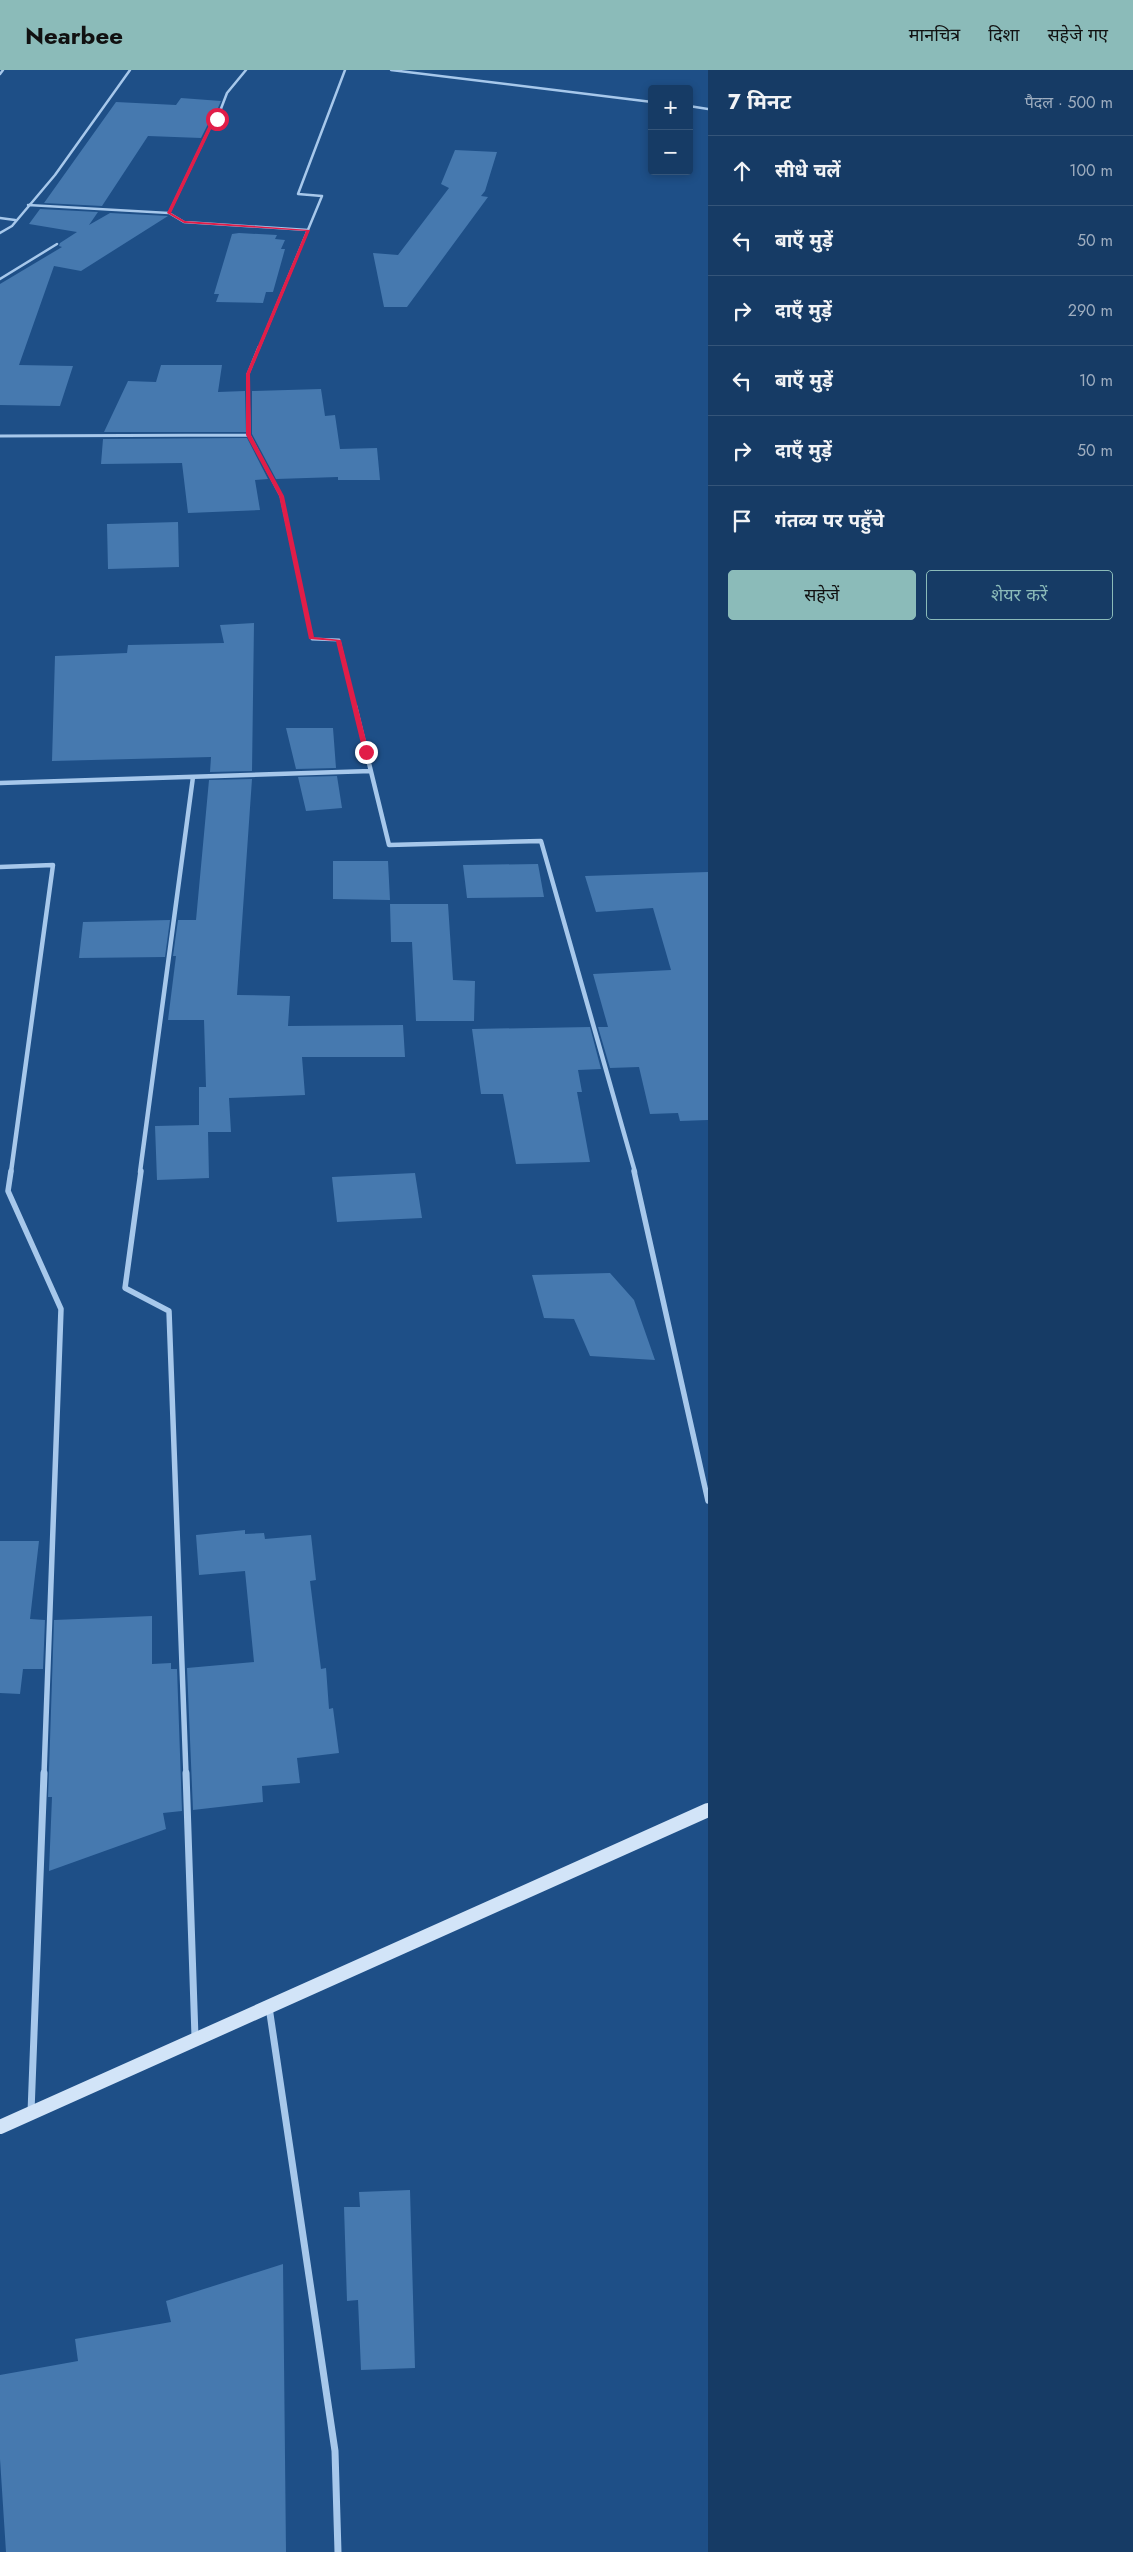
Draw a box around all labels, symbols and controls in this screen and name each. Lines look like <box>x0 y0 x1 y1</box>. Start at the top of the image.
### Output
text: Nearbee <box>25 18 123 53</box>
text: मानचित्र <box>909 22 960 48</box>
text: दिशा <box>988 22 1019 48</box>
text: सहेजे गए <box>1047 22 1108 48</box>
map controls <box>648 85 693 175</box>
button: + <box>648 85 693 130</box>
text: 7 मिनट <box>728 87 791 117</box>
text: पैदल · 500 m <box>1025 91 1113 114</box>
route start <box>206 108 229 131</box>
button: − <box>648 130 693 175</box>
icon: ahead <box>728 157 756 185</box>
text: सीधे चलें <box>775 157 841 184</box>
text: 100 m <box>1069 159 1113 182</box>
icon: left <box>728 227 756 255</box>
text: बाएँ मुड़ें <box>775 227 833 254</box>
text: 50 m <box>1077 229 1113 252</box>
icon: right <box>728 297 756 325</box>
text: दाएँ मुड़ें <box>775 297 832 324</box>
text: 290 m <box>1068 299 1113 322</box>
icon: left <box>728 367 756 395</box>
text: बाएँ मुड़ें <box>775 367 833 394</box>
text: 10 m <box>1079 369 1113 392</box>
icon: right <box>728 437 756 465</box>
text: दाएँ मुड़ें <box>775 437 832 464</box>
text: 50 m <box>1077 439 1113 462</box>
icon: arrive <box>728 507 756 535</box>
text: गंतव्य पर पहुँचे <box>775 507 884 534</box>
button: सहेजें <box>728 570 916 620</box>
button: शेयर करें <box>926 570 1113 620</box>
route end <box>355 741 378 764</box>

